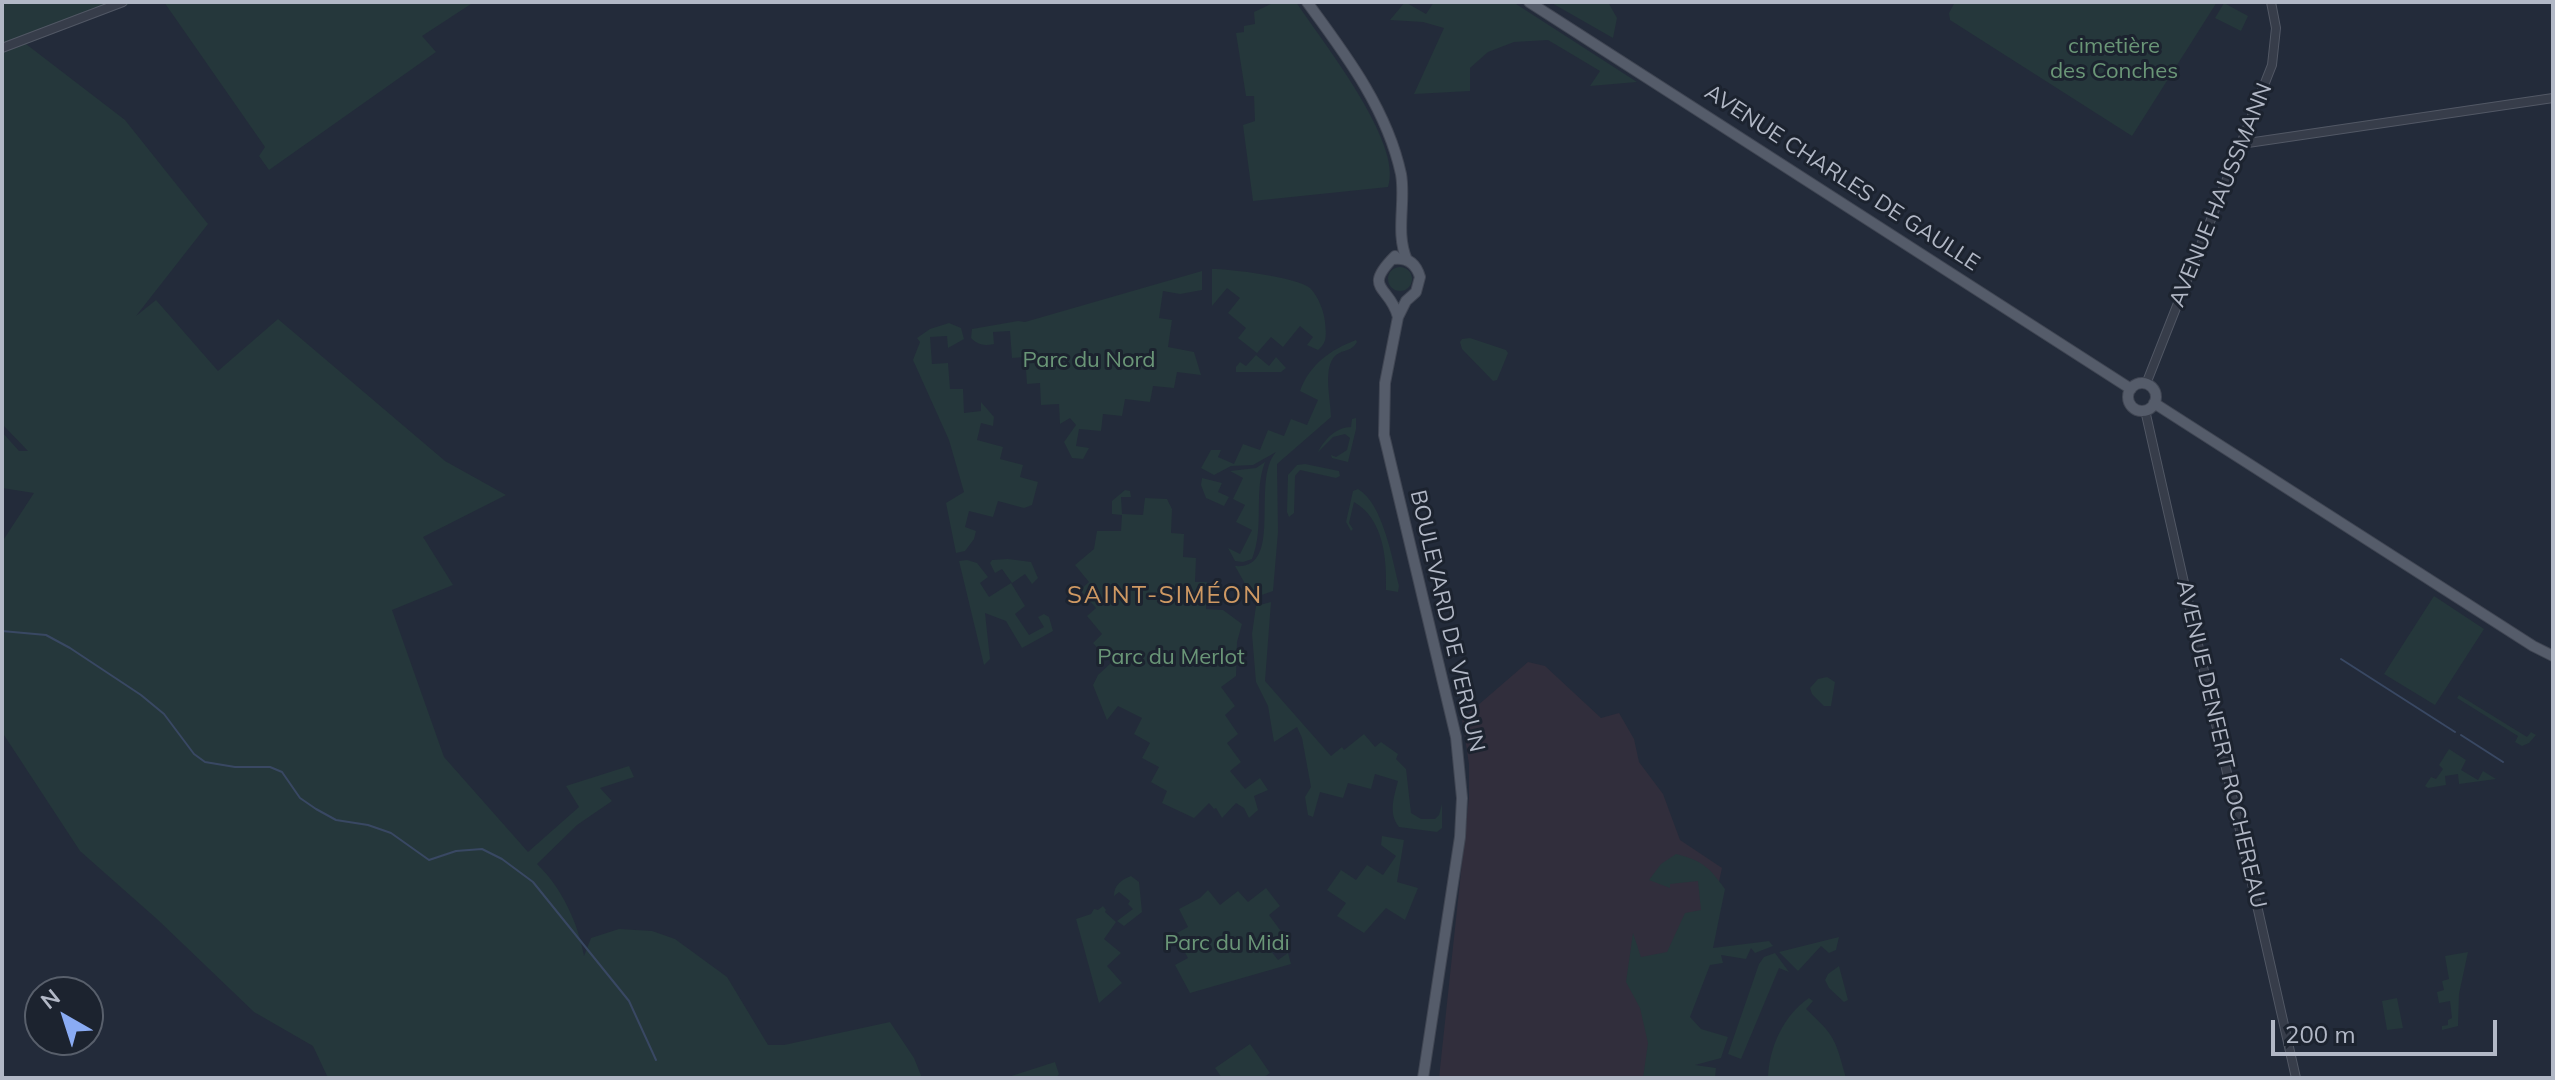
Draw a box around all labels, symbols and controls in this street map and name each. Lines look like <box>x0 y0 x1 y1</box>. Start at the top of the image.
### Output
park label: cimetière des Conches <box>2050 33 2178 84</box>
street label: AVENUE CHARLES DE GAULLE <box>1700 79 1984 277</box>
street label: AVENUE HAUSSMANN <box>2164 79 2278 311</box>
park label: Parc du Nord <box>1022 347 1156 373</box>
street label: BOULEVARD DE VERDUN <box>1404 487 1490 755</box>
street label: AVENUE DENFERT ROCHEREAU <box>2170 577 2272 911</box>
district label: SAINT-SIMÉON <box>1067 582 1263 610</box>
park label: Parc du Merlot <box>1097 644 1245 670</box>
park label: Parc du Midi <box>1164 930 1290 956</box>
north arrow <box>24 976 104 1056</box>
text: N <box>35 983 65 1015</box>
scale bar <box>2275 1004 2501 1054</box>
text: 200 m <box>2285 1019 2356 1049</box>

